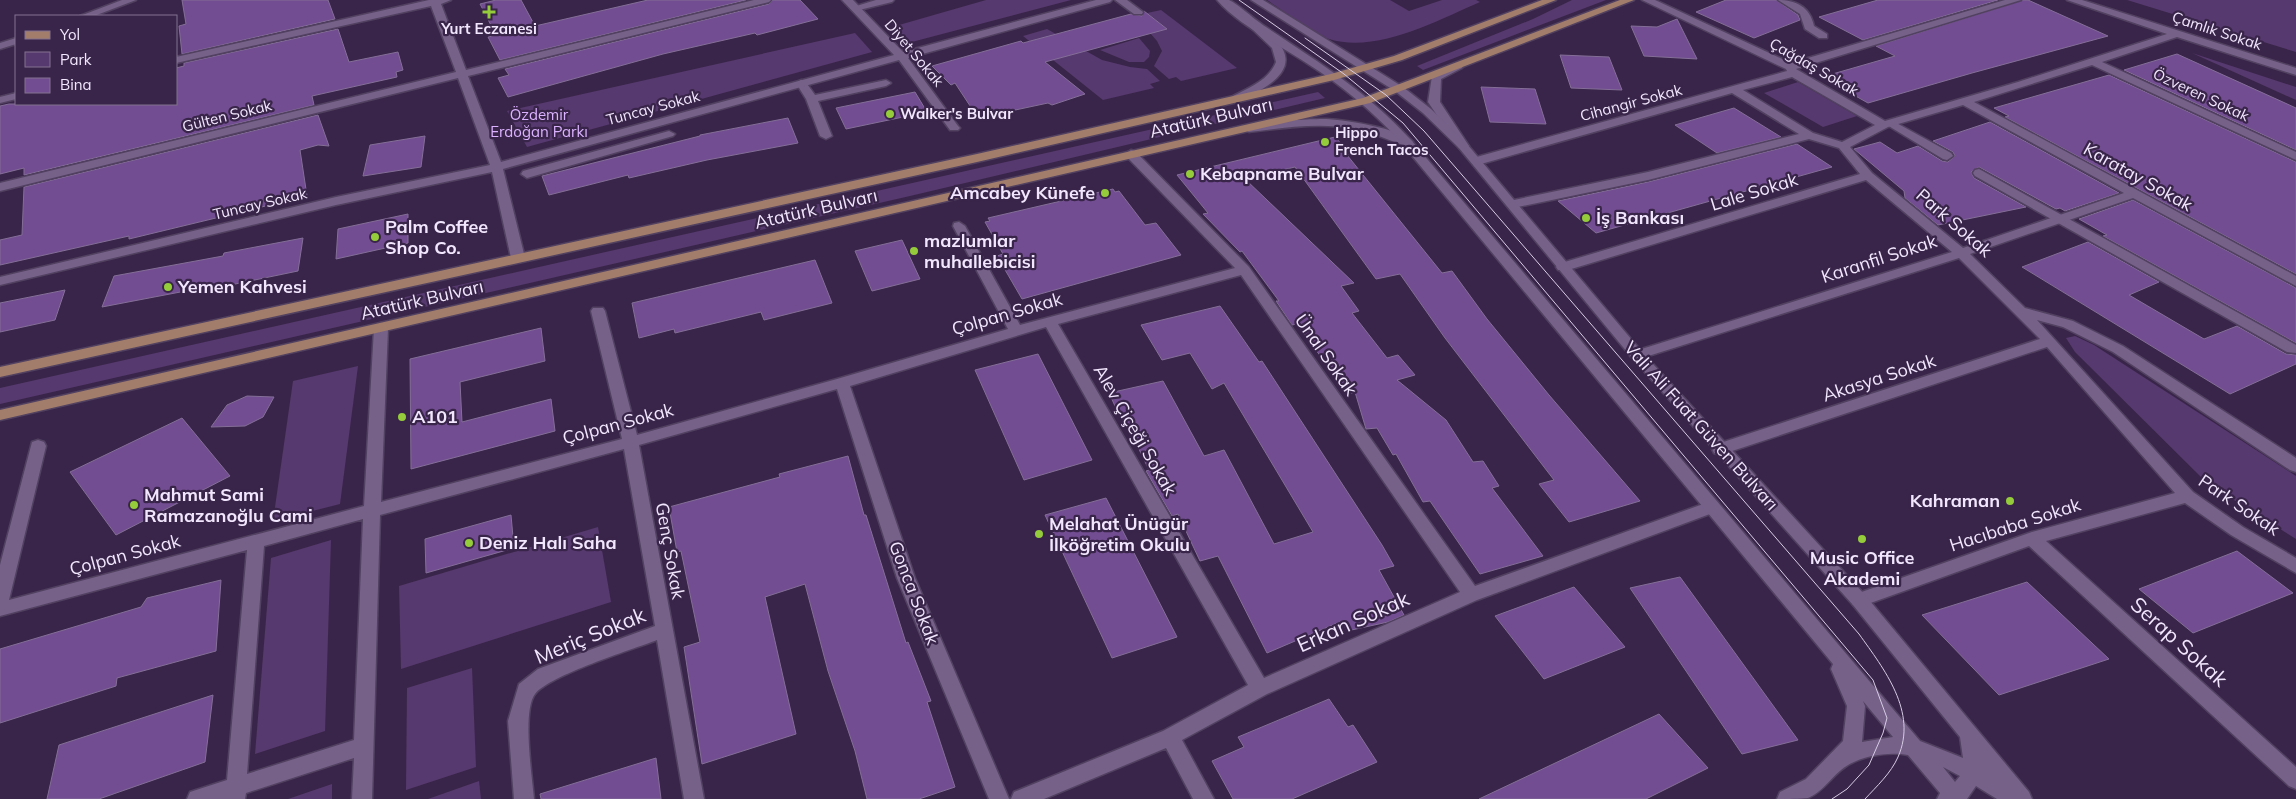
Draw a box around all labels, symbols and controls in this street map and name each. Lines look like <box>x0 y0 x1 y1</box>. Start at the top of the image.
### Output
marker: Yurt Eczanesi <box>483 6 495 18</box>
street label: Çamlık Sokak <box>2170 7 2265 54</box>
legend <box>15 15 178 105</box>
street label: Diyet Sokak <box>881 15 948 90</box>
place label: Yurt Eczanesi <box>440 19 537 38</box>
text: Yol <box>59 25 80 44</box>
street label: Çağdaş Sokak <box>1766 33 1862 100</box>
text: Park <box>60 50 92 69</box>
street label: Özveren Sokak <box>2150 64 2252 125</box>
text: Bina <box>60 75 92 94</box>
street label: Cihangir Sokak <box>1578 80 1684 125</box>
street label: Tuncay Sokak <box>604 86 702 129</box>
street label: Atatürk Bulvarı <box>1147 92 1274 143</box>
street label: Gülten Sokak <box>180 95 274 136</box>
place label: Walker's Bulvar <box>900 104 1013 123</box>
park label: Özdemir Erdoğan Parkı <box>490 105 588 141</box>
marker: Walker's Bulvar <box>884 108 896 120</box>
place label: Hippo French Tacos <box>1335 123 1428 159</box>
marker: Hippo French Tacos <box>1319 136 1331 148</box>
street label: Karatay Sokak <box>2080 137 2198 216</box>
place label: Kebapname Bulvar <box>1200 162 1365 185</box>
street label: Lale Sokak <box>1707 167 1801 216</box>
marker: Kebapname Bulvar <box>1184 168 1196 180</box>
place label: Amcabey Künefe <box>950 181 1095 204</box>
street label: Tuncay Sokak <box>211 183 309 224</box>
street label: Atatürk Bulvarı <box>752 183 879 234</box>
street label: Park Sokak <box>1912 183 1998 262</box>
marker: Amcabey Künefe <box>1099 187 1111 199</box>
place label: İş Bankası <box>1596 206 1684 229</box>
marker: İş Bankası <box>1580 212 1592 224</box>
place label: Palm Coffee Shop Co. <box>385 215 488 259</box>
place label: mazlumlar muhallebicisi <box>924 229 1036 273</box>
street label: Karanfil Sokak <box>1818 229 1940 288</box>
marker: Palm Coffee Shop Co. <box>369 231 381 243</box>
marker: mazlumlar muhallebicisi <box>908 245 920 257</box>
street label: Atatürk Bulvarı <box>358 274 485 325</box>
place label: Yemen Kahvesi <box>177 275 307 298</box>
marker: Yemen Kahvesi <box>162 281 174 293</box>
street label: Çolpan Sokak <box>949 287 1065 340</box>
street label: Ünal Sokak <box>1290 310 1363 400</box>
street label: Vali Ali Fuat Güven Bulvarı <box>1619 336 1784 515</box>
street label: Akasya Sokak <box>1819 348 1939 407</box>
street label: Alev Çiçeği Sokak <box>1089 360 1183 500</box>
street label: Çolpan Sokak <box>560 397 677 449</box>
place label: A101 <box>412 405 458 428</box>
marker: A101 <box>396 411 408 423</box>
street label: Park Sokak <box>2194 469 2285 541</box>
place label: Mahmut Sami Ramazanoğlu Cami <box>144 483 313 527</box>
place label: Kahraman <box>1910 489 2000 512</box>
street label: Hacıbaba Sokak <box>1946 492 2084 557</box>
marker: Kahraman <box>2004 495 2016 507</box>
marker: Mahmut Sami Ramazanoğlu Cami <box>128 499 140 511</box>
street label: Genç Sokak <box>651 501 690 602</box>
place label: Melahat Ünügür İlköğretim Okulu <box>1049 512 1190 556</box>
street label: Çolpan Sokak <box>67 528 184 580</box>
marker: Melahat Ünügür İlköğretim Okulu <box>1033 528 1045 540</box>
place label: Deniz Halı Saha <box>479 531 617 554</box>
marker: Music Office Akademi <box>1856 533 1868 545</box>
marker: Deniz Halı Saha <box>463 537 475 549</box>
street label: Gonca Sokak <box>884 538 945 649</box>
place label: Music Office Akademi <box>1810 546 1914 590</box>
street label: Erkan Sokak <box>1292 585 1413 657</box>
street label: Serap Sokak <box>2126 591 2234 692</box>
street label: Meriç Sokak <box>530 601 649 669</box>

